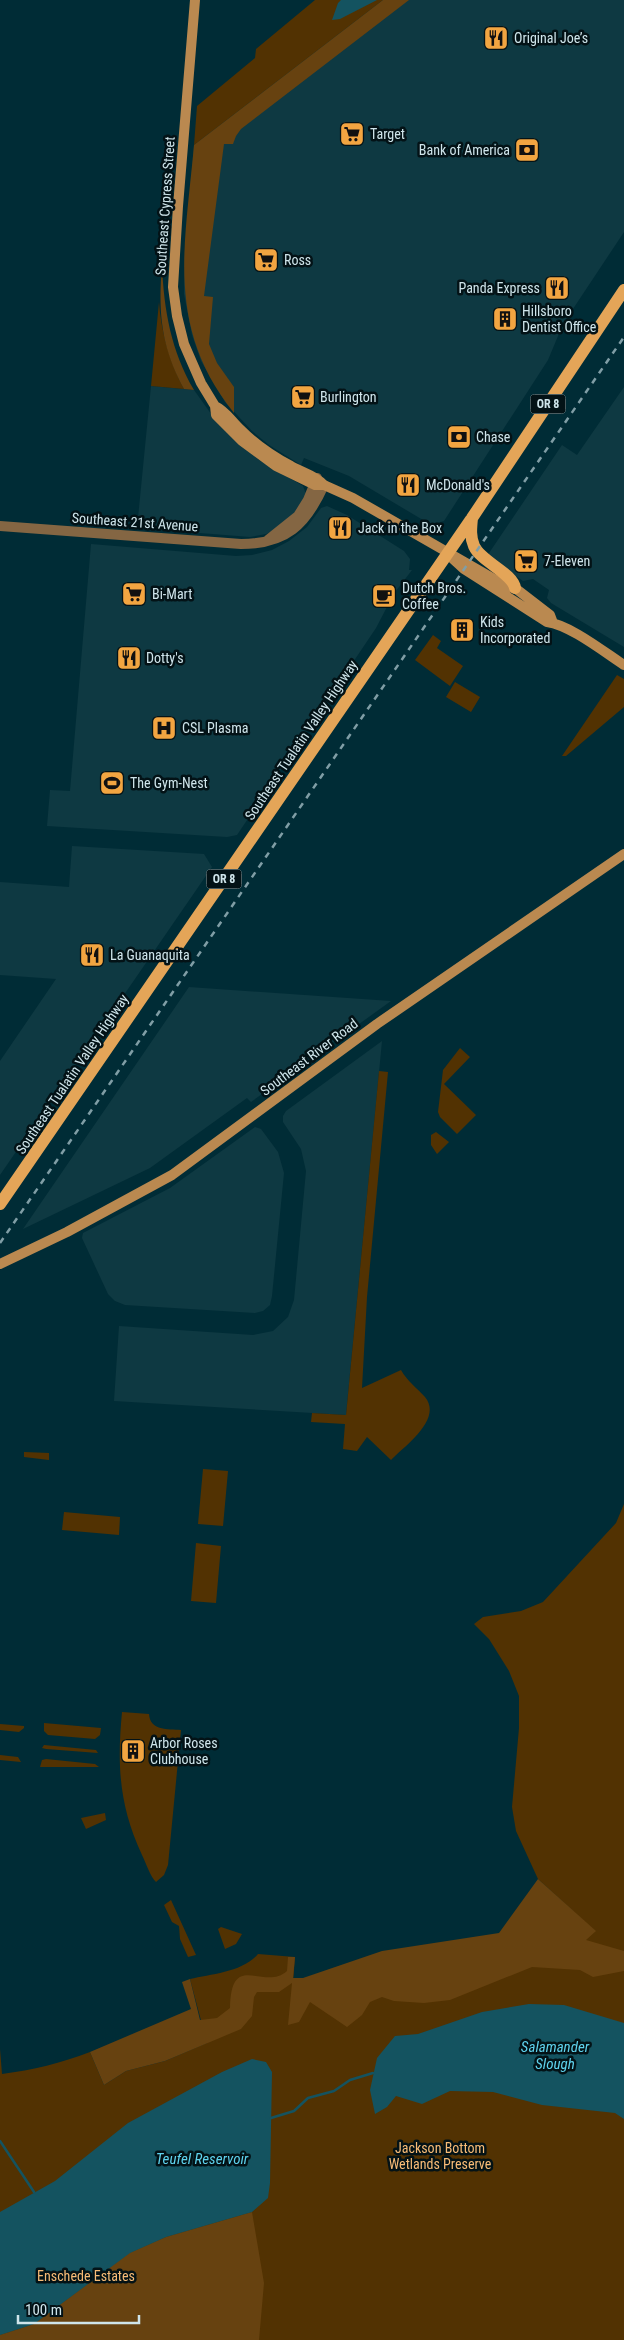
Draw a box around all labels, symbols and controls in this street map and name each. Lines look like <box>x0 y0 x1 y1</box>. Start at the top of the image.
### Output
restaurant icon: Original Joe’s <box>483 25 509 51</box>
place label: Original Joe’s <box>514 30 588 46</box>
supermarket icon: Target <box>339 121 365 147</box>
place label: Target <box>370 126 405 142</box>
street label: Southeast Cypress Street <box>152 136 178 276</box>
bank icon: Bank of America <box>514 137 540 163</box>
place label: Bank of America <box>419 142 510 158</box>
supermarket icon: Ross <box>253 247 279 273</box>
place label: Ross <box>284 252 311 268</box>
restaurant icon: Panda Express <box>544 275 570 301</box>
place label: Panda Express <box>458 280 540 296</box>
place label: Hillsboro Dentist Office <box>522 303 597 335</box>
building icon: Hillsboro Dentist Office <box>492 306 518 332</box>
supermarket icon: Burlington <box>290 384 316 410</box>
place label: Burlington <box>320 389 377 405</box>
road number: OR 8 <box>530 394 566 414</box>
bank icon: Chase <box>446 424 472 450</box>
place label: Chase <box>476 429 511 445</box>
restaurant icon: McDonald's <box>395 472 421 498</box>
place label: McDonald's <box>426 477 490 493</box>
street label: Southeast 21st Avenue <box>71 510 199 534</box>
restaurant icon: Jack in the Box <box>327 515 353 541</box>
place label: Jack in the Box <box>358 520 442 536</box>
supermarket icon: 7-Eleven <box>513 548 539 574</box>
place label: 7-Eleven <box>544 553 590 569</box>
place label: Dutch Bros. Coffee <box>402 580 466 612</box>
supermarket icon: Bi-Mart <box>121 581 147 607</box>
cafe icon: Dutch Bros. Coffee <box>371 583 397 609</box>
place label: Bi-Mart <box>152 586 192 602</box>
place label: Kids Incorporated <box>480 614 550 646</box>
building icon: Kids Incorporated <box>449 617 475 643</box>
restaurant icon: Dotty's <box>116 645 142 671</box>
place label: Dotty's <box>146 650 184 666</box>
street label: Southeast Tualatin Valley Highway <box>241 657 361 823</box>
hospital icon: CSL Plasma <box>151 715 177 741</box>
place label: CSL Plasma <box>182 720 248 736</box>
sports icon: The Gym-Nest <box>99 770 125 796</box>
place label: The Gym-Nest <box>130 775 208 791</box>
road number: OR 8 <box>206 870 242 889</box>
restaurant icon: La Guanaquita <box>79 942 105 968</box>
place label: La Guanaquita <box>110 947 190 963</box>
street label: Southeast Tualatin Valley Highway <box>12 991 132 1157</box>
street label: Southeast River Road <box>257 1015 361 1099</box>
place label: Arbor Roses Clubhouse <box>150 1735 218 1767</box>
building icon: Arbor Roses Clubhouse <box>120 1738 146 1764</box>
water label: Salamander Slough <box>521 2038 590 2073</box>
park label: Jackson Bottom Wetlands Preserve <box>389 2140 492 2172</box>
water label: Teufel Reservoir <box>156 2150 249 2168</box>
park label: Enschede Estates <box>37 2268 135 2284</box>
scale bar <box>18 2292 139 2324</box>
text: 100 m <box>25 2301 62 2319</box>

